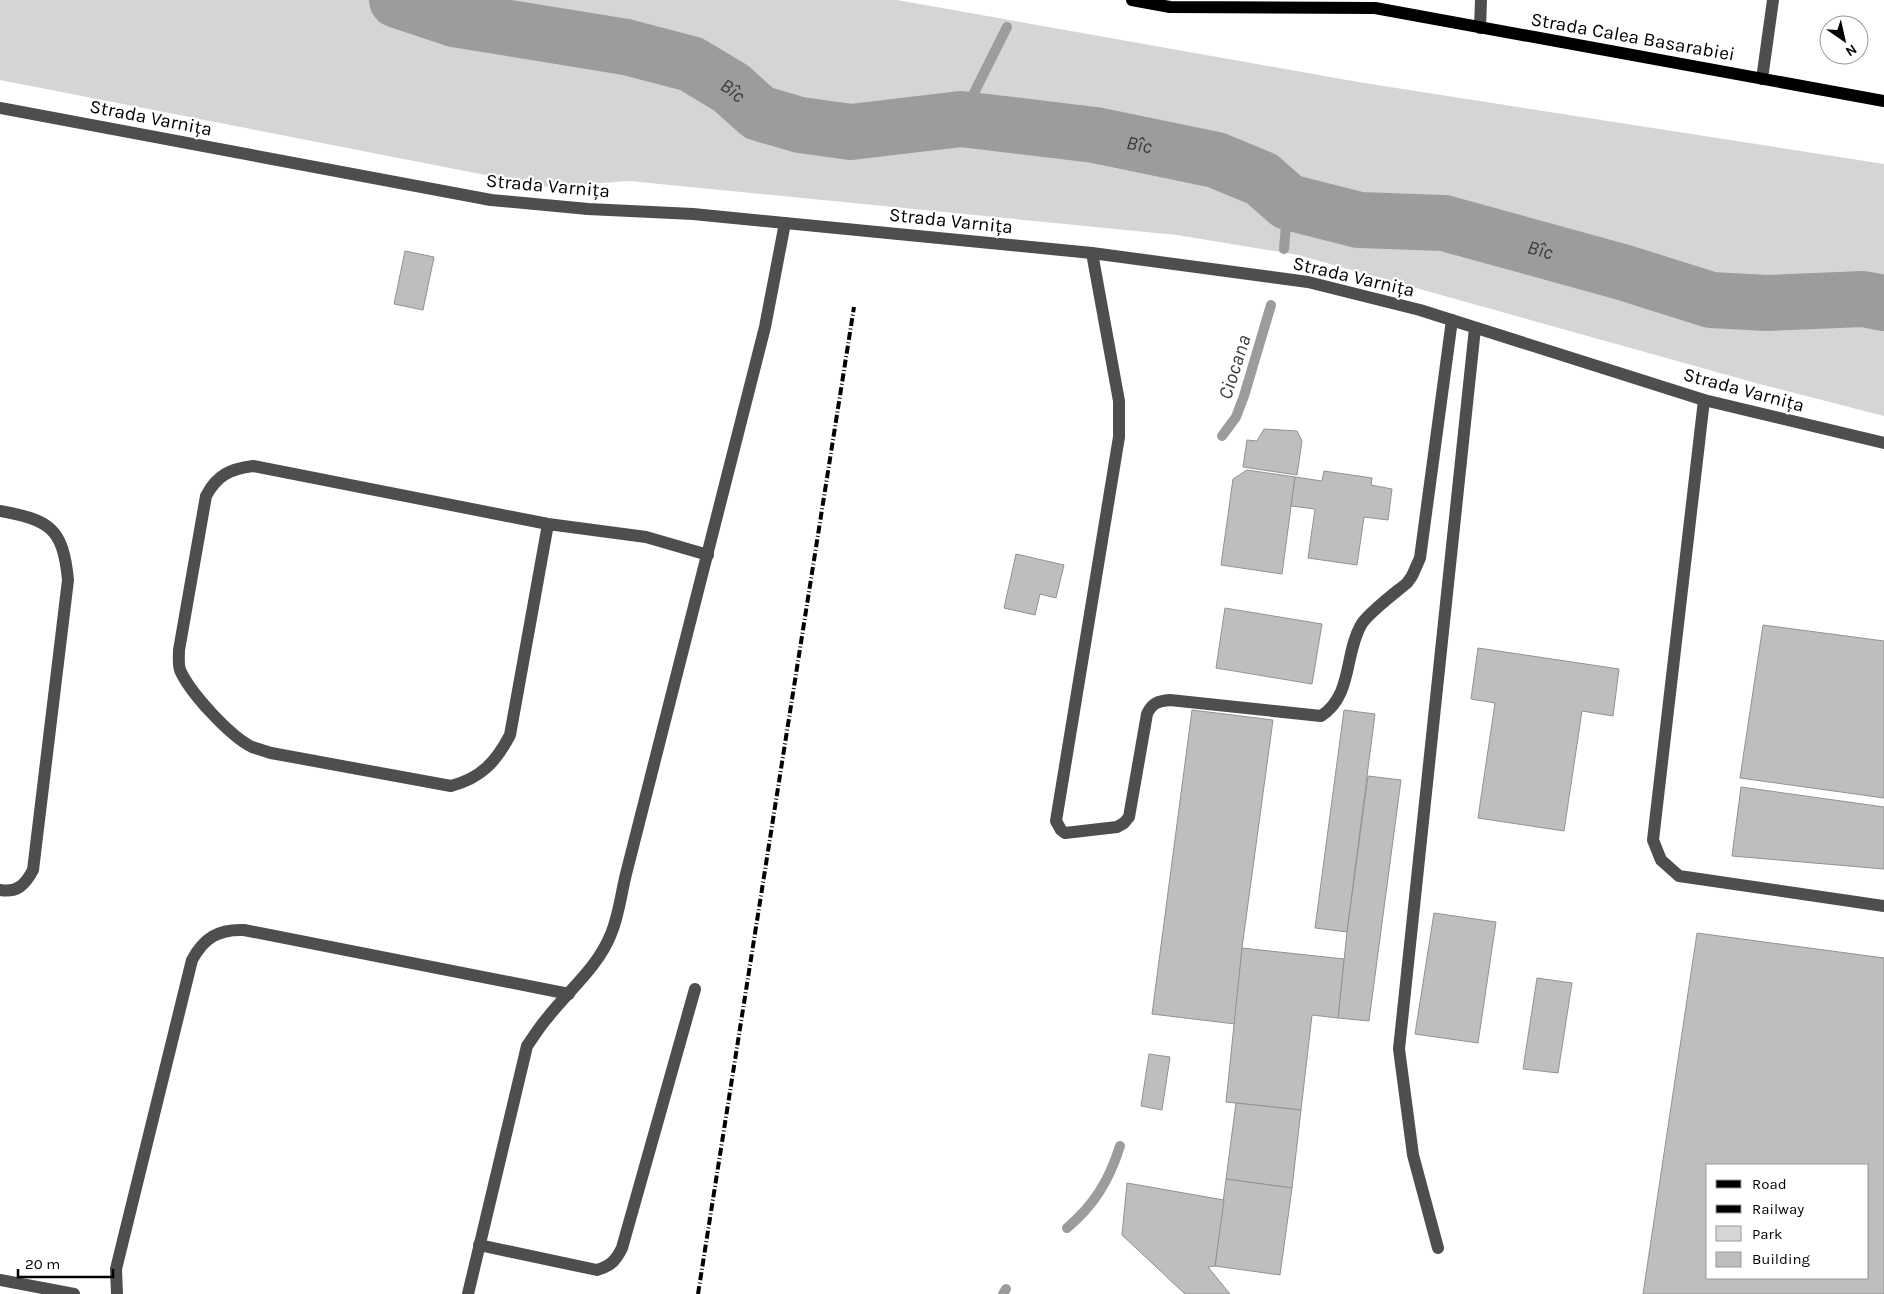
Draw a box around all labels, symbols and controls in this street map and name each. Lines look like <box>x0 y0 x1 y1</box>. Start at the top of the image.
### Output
street label: Strada Calea Basarabiei <box>1529 8 1737 66</box>
north arrow <box>1819 15 1869 65</box>
text: N <box>1842 41 1860 60</box>
water label: Bîc <box>716 73 750 107</box>
street label: Strada Varnița <box>88 95 214 141</box>
water label: Bîc <box>1124 131 1154 159</box>
street label: Strada Varnița <box>485 170 611 202</box>
street label: Strada Varnița <box>888 204 1014 238</box>
water label: Bîc <box>1525 236 1556 265</box>
street label: Strada Varnița <box>1291 252 1417 302</box>
water label: Ciocana <box>1213 332 1256 402</box>
street label: Strada Varnița <box>1681 363 1807 417</box>
legend <box>1706 1164 1869 1279</box>
text: Road <box>1752 1175 1787 1193</box>
text: Railway <box>1752 1200 1804 1218</box>
text: Park <box>1752 1225 1782 1243</box>
scale bar <box>18 1246 112 1278</box>
text: Building <box>1752 1250 1810 1268</box>
text: 20 m <box>25 1255 60 1273</box>

